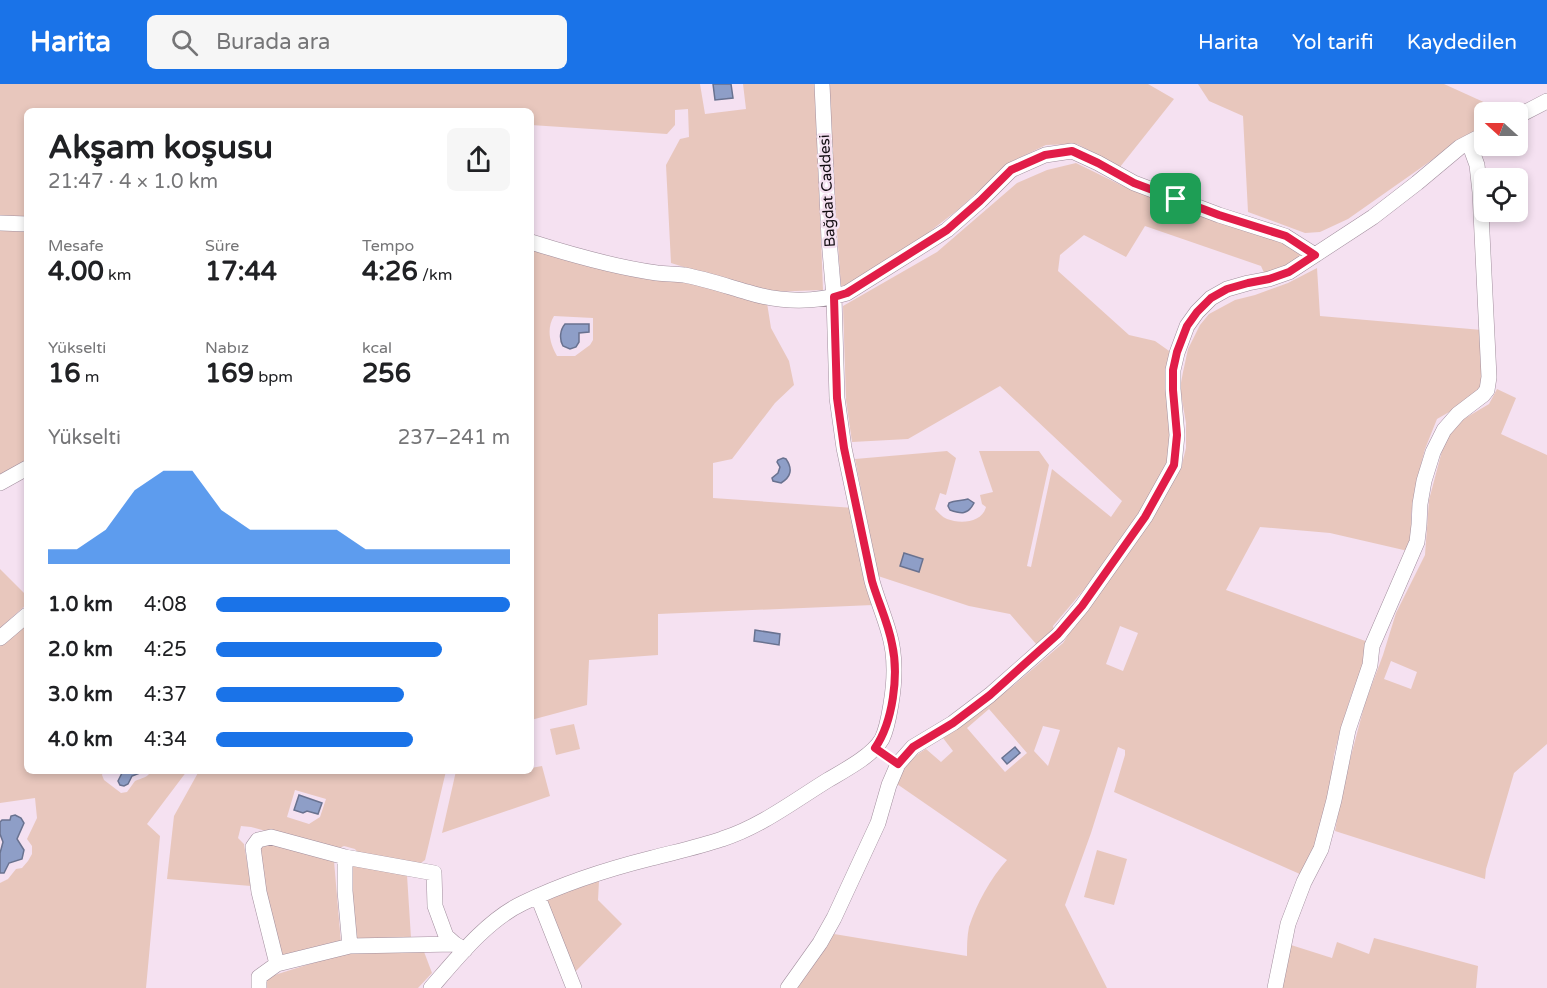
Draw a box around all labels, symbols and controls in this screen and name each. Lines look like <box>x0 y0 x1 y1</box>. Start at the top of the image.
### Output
search box <box>147 15 567 69</box>
text: Harita <box>30 25 111 59</box>
icon: search <box>168 26 201 59</box>
text: Burada ara <box>216 29 330 55</box>
text: Harita <box>1198 30 1259 55</box>
text: Yol tarifi <box>1292 30 1374 55</box>
text: Kaydedilen <box>1407 30 1517 55</box>
north arrow <box>1474 102 1528 156</box>
map controls <box>1474 102 1528 222</box>
text: Akşam koşusu <box>48 128 273 167</box>
button: share <box>447 128 510 191</box>
street label: Bağdat Caddesi <box>815 134 839 248</box>
button: locate <box>1474 168 1528 222</box>
text: 21:47 · 4 × 1.0 km <box>48 170 218 194</box>
pin <box>1150 173 1201 224</box>
icon: arrive <box>1159 182 1192 215</box>
text: Mesafe <box>48 236 103 256</box>
text: Süre <box>205 236 239 256</box>
text: Tempo <box>362 236 414 256</box>
text: 4.00 <box>48 256 104 287</box>
text: 17:44 <box>205 256 277 287</box>
text: 4:26 <box>362 256 418 287</box>
text: km <box>104 265 131 285</box>
text: /km <box>418 265 452 285</box>
text: Yükselti <box>48 338 106 358</box>
text: Nabız <box>205 338 249 358</box>
text: kcal <box>362 338 392 358</box>
text: 16 <box>48 358 81 389</box>
text: 169 <box>205 358 254 389</box>
text: 256 <box>362 358 411 389</box>
text: m <box>81 367 100 387</box>
text: bpm <box>254 367 293 387</box>
text: Yükselti <box>48 426 121 450</box>
text: 237–241 m <box>398 426 510 450</box>
text: 1.0 km <box>48 593 113 617</box>
text: 4:08 <box>144 593 187 617</box>
text: 2.0 km <box>48 638 113 662</box>
text: 4:25 <box>144 638 187 662</box>
text: 3.0 km <box>48 683 113 707</box>
text: 4:37 <box>144 683 187 707</box>
text: 4.0 km <box>48 728 113 752</box>
text: 4:34 <box>144 728 187 752</box>

